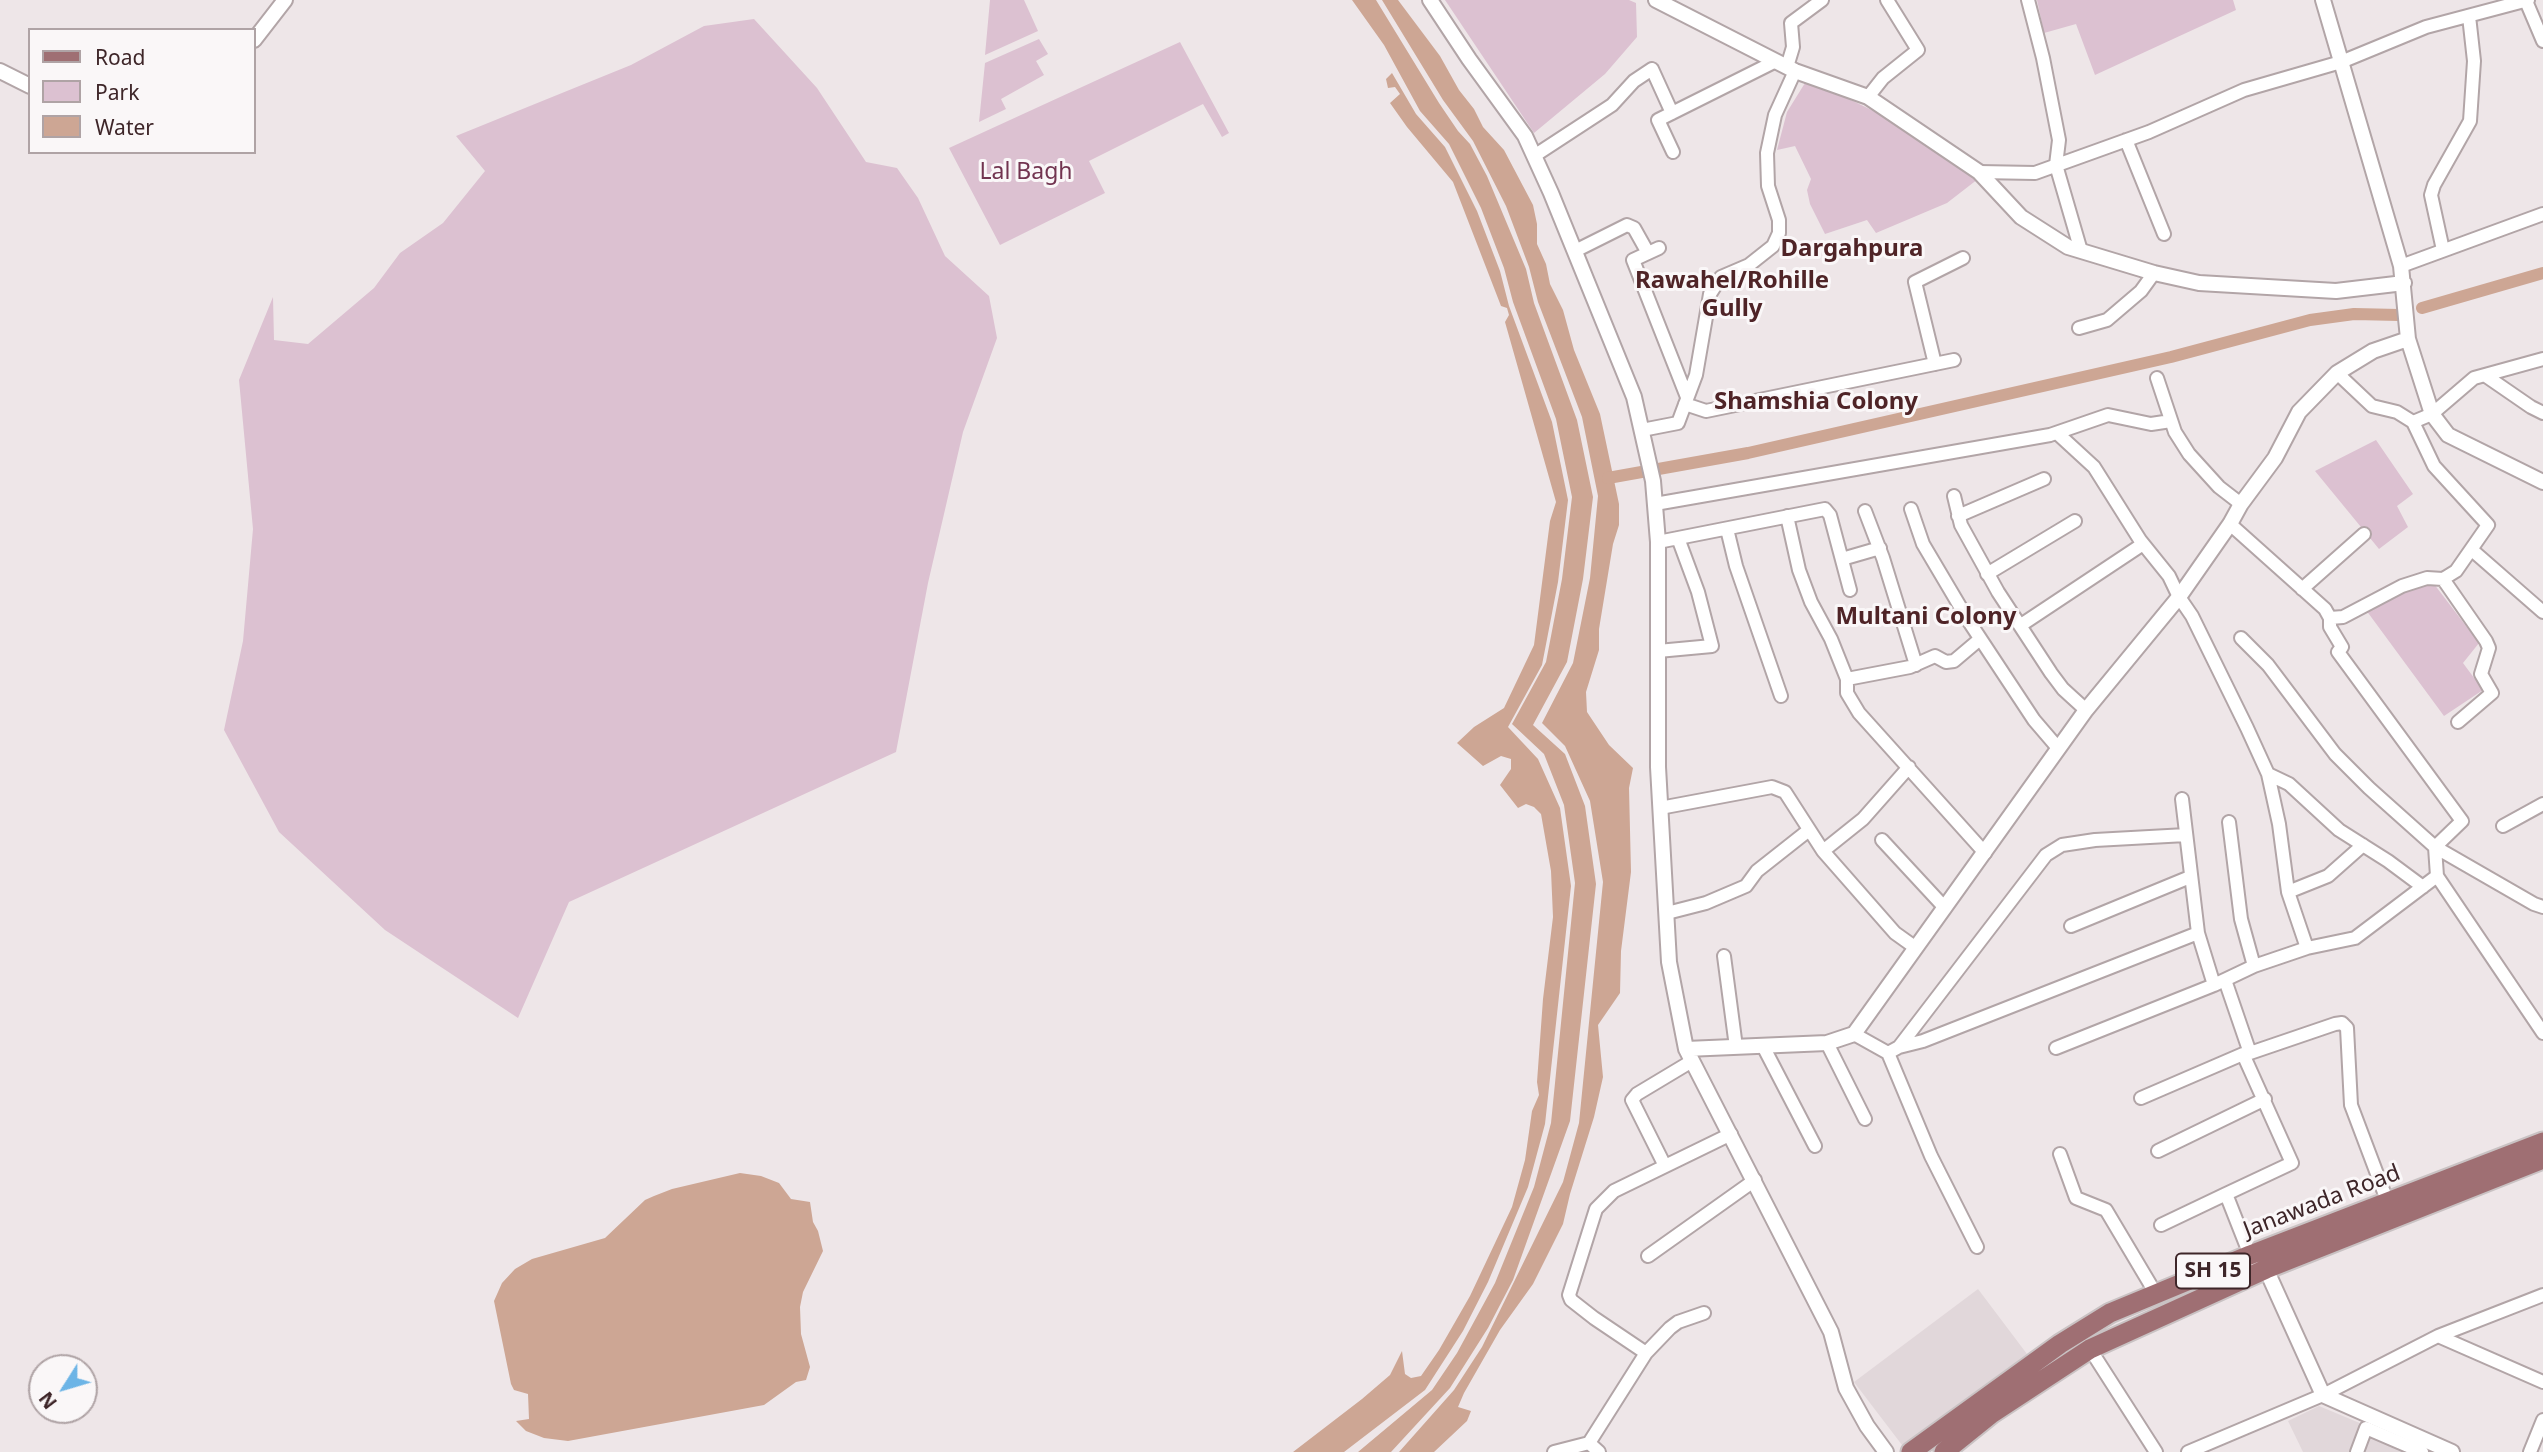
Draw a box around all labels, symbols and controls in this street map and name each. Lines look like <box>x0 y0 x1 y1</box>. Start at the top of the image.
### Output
legend <box>28 28 256 154</box>
text: Road <box>95 43 145 71</box>
text: Park <box>95 78 139 106</box>
text: Water <box>95 113 154 141</box>
park label: Lal Bagh <box>979 158 1073 186</box>
district label: Dargahpura <box>1781 235 1923 263</box>
district label: Rawahel/Rohille Gully <box>1635 267 1829 323</box>
district label: Shamshia Colony <box>1714 388 1918 416</box>
district label: Multani Colony <box>1835 603 2017 631</box>
street label: Janawada Road <box>2240 1159 2404 1245</box>
road number: SH 15 <box>2176 1254 2250 1288</box>
north arrow <box>28 1354 98 1424</box>
text: N <box>33 1386 63 1414</box>

